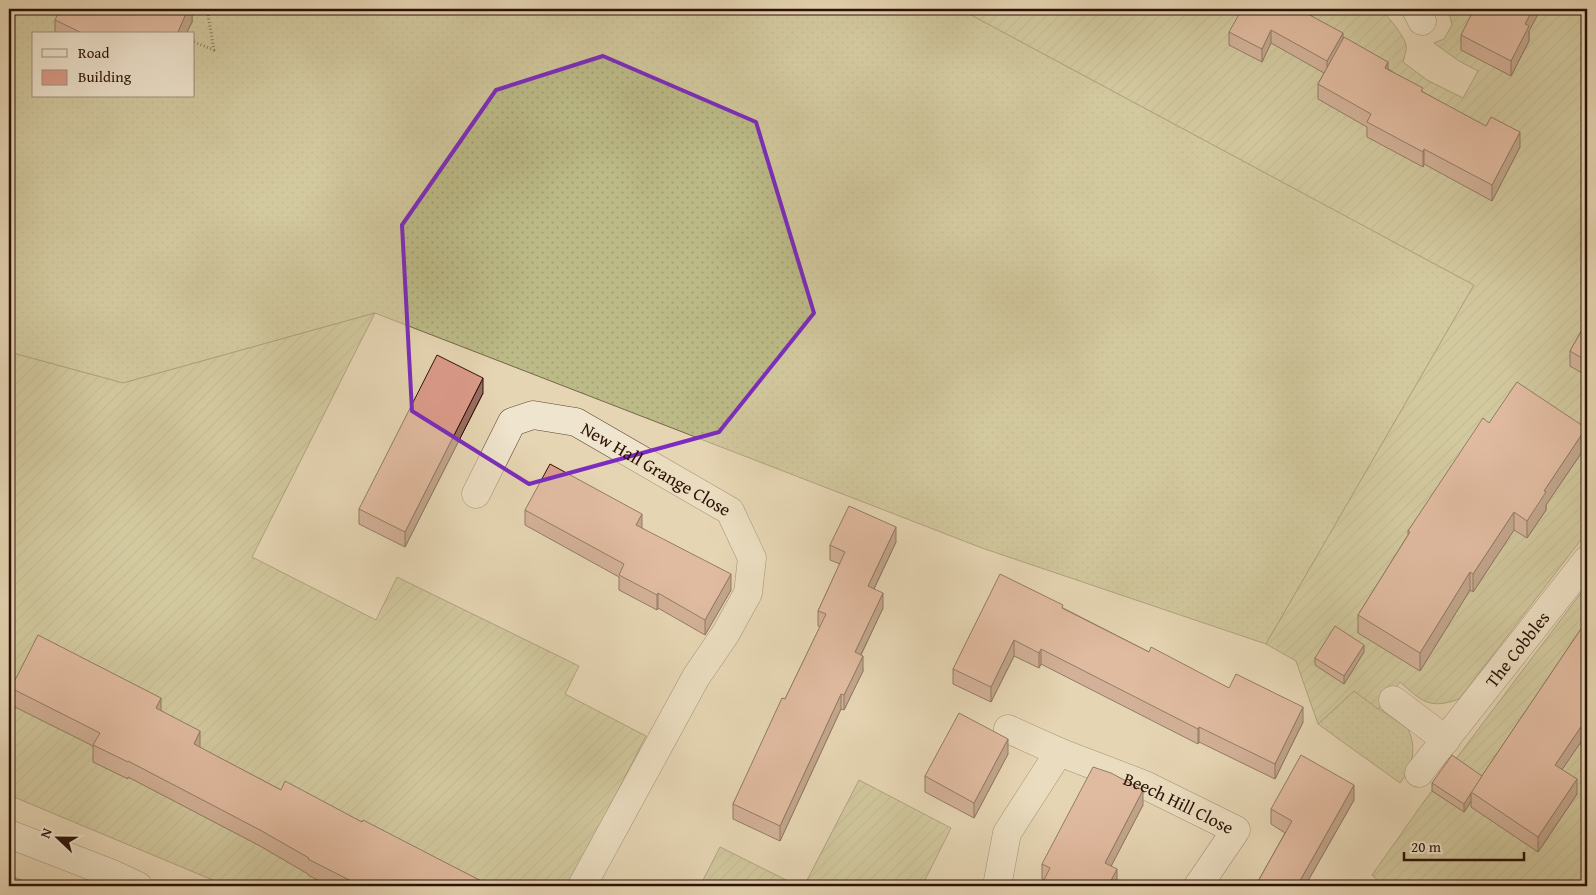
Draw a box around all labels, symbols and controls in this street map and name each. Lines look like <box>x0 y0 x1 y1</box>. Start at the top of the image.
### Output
legend <box>32 32 195 98</box>
text: Road <box>78 42 109 63</box>
text: Building <box>78 66 132 87</box>
street label: New Hall Grange Close <box>576 414 736 522</box>
street label: The Cobbles <box>1478 605 1556 693</box>
street label: Beech Hill Close <box>1120 765 1239 840</box>
north arrow <box>32 812 82 862</box>
text: N <box>35 824 57 841</box>
scale bar <box>1404 830 1524 862</box>
text: 20 m <box>1411 836 1442 857</box>

